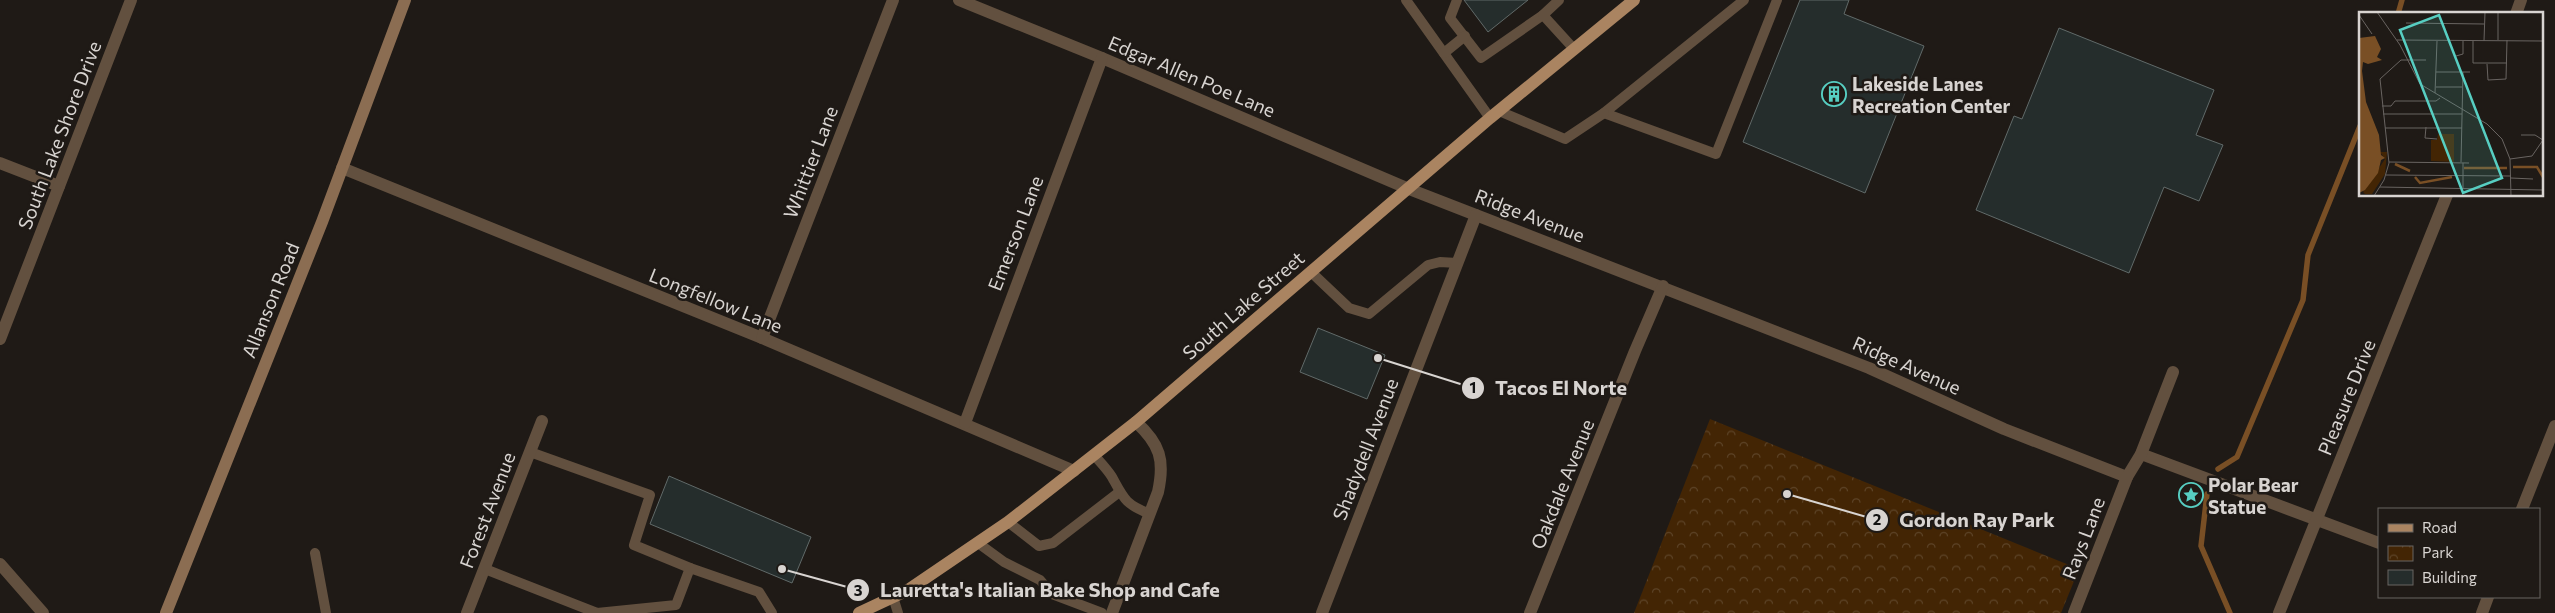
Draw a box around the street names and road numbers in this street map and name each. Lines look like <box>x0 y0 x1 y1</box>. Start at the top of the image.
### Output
street label: Edgar Allen Poe Lane <box>1105 30 1279 122</box>
street label: South Lake Shore Drive <box>12 38 106 232</box>
street label: Whittier Lane <box>778 103 842 221</box>
street label: Emerson Lane <box>983 172 1047 294</box>
street label: Ridge Avenue <box>1472 184 1588 246</box>
street label: Allanson Road <box>236 239 304 361</box>
street label: South Lake Street <box>1178 246 1309 364</box>
street label: Longfellow Lane <box>646 263 786 337</box>
street label: Ridge Avenue <box>1849 331 1965 399</box>
street label: Pleasure Drive <box>2312 336 2380 458</box>
street label: Shadydell Avenue <box>1327 375 1403 523</box>
street label: Oakdale Avenue <box>1525 416 1599 552</box>
street label: Forest Avenue <box>454 449 520 571</box>
street label: Rays Lane <box>2057 494 2109 582</box>

